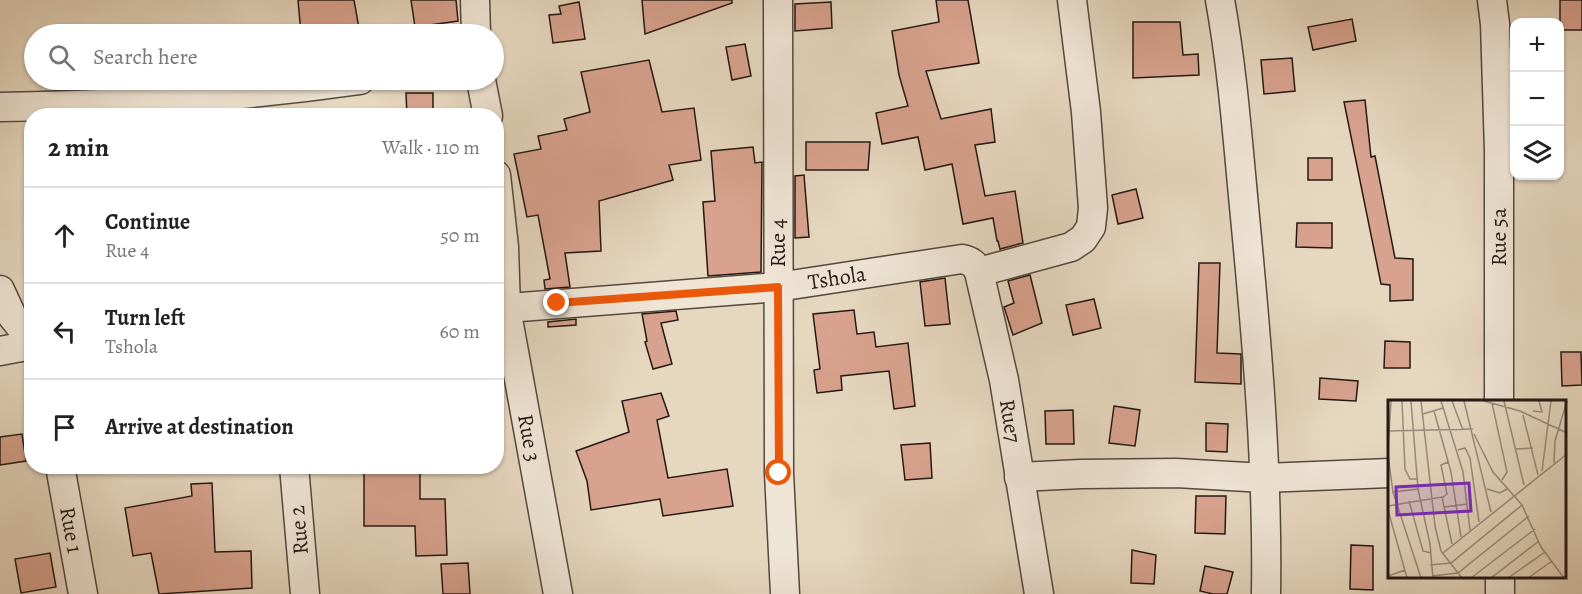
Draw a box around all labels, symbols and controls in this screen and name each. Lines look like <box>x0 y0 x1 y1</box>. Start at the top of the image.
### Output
map controls <box>1510 18 1564 180</box>
button: + <box>1510 18 1564 72</box>
search box <box>24 24 504 90</box>
icon: search <box>45 41 78 74</box>
text: Search here <box>93 42 198 72</box>
button: − <box>1510 72 1564 126</box>
button: layers <box>1510 126 1564 180</box>
text: 2 min <box>48 130 109 165</box>
text: Walk · 110 m <box>382 134 480 161</box>
text: Continue <box>105 207 190 237</box>
street label: Rue 5a <box>1484 207 1514 266</box>
icon: ahead <box>48 219 81 252</box>
street label: Rue 4 <box>763 219 793 267</box>
text: 50 m <box>440 222 480 249</box>
text: Rue 4 <box>105 237 149 264</box>
street label: Tshola <box>806 259 869 297</box>
route end <box>543 289 569 315</box>
text: Turn left <box>105 303 185 333</box>
icon: left <box>48 315 81 348</box>
text: 60 m <box>440 318 480 345</box>
text: Tshola <box>105 333 158 360</box>
street label: Rue7 <box>992 397 1028 446</box>
inset map <box>1388 400 1567 579</box>
icon: arrive <box>48 411 81 444</box>
text: Arrive at destination <box>105 412 294 442</box>
street label: Rue 3 <box>510 412 548 464</box>
route start <box>765 459 791 485</box>
street label: Rue 2 <box>282 504 316 556</box>
street label: Rue 1 <box>52 505 90 555</box>

